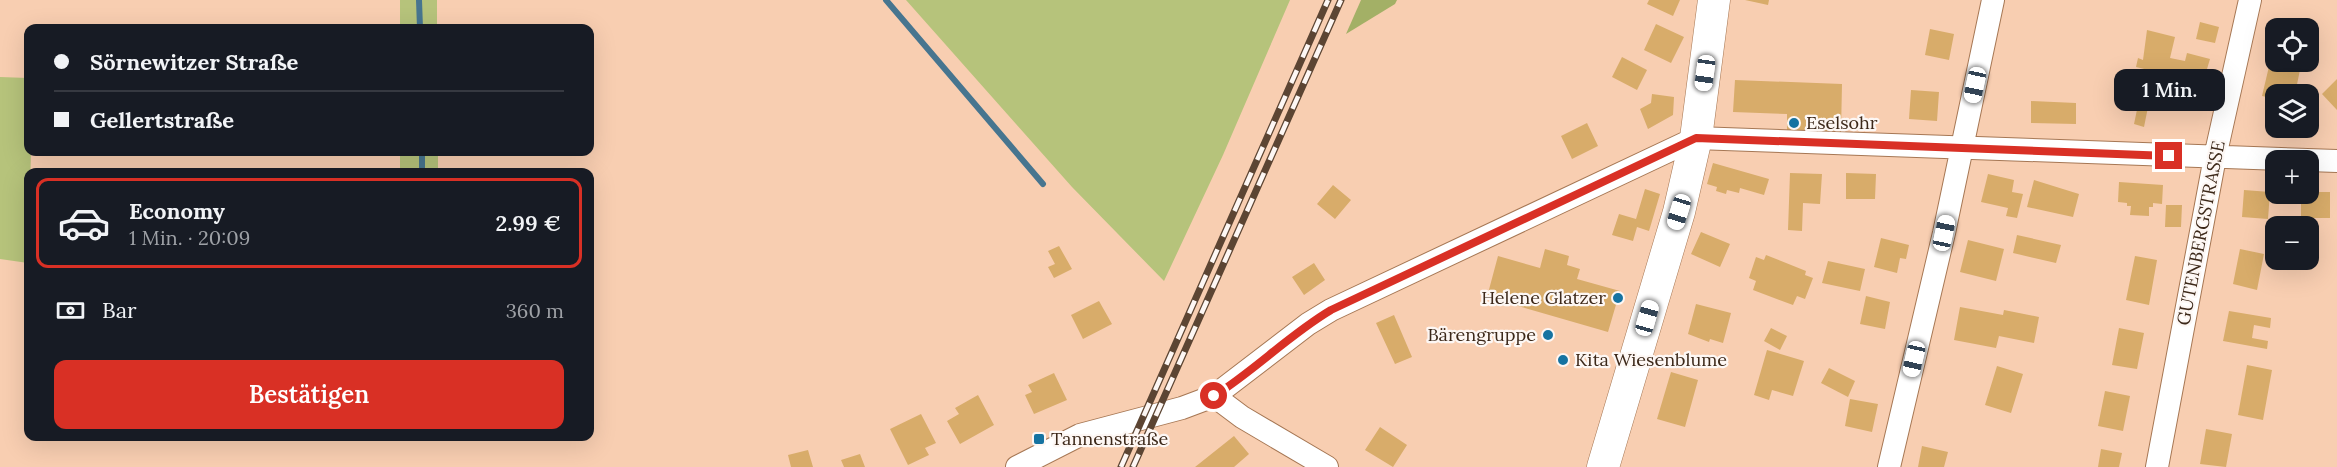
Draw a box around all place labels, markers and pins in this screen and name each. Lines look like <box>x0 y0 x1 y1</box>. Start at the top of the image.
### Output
place label: Eselsohr <box>1806 111 1878 134</box>
marker: Eselsohr <box>1787 116 1801 130</box>
place label: Helene Glatzer <box>1481 286 1606 309</box>
marker: Helene Glatzer <box>1611 291 1625 305</box>
place label: Bärengruppe <box>1427 323 1536 346</box>
marker: Bärengruppe <box>1541 328 1555 342</box>
place label: Kita Wiesenblume <box>1575 348 1727 371</box>
marker: Kita Wiesenblume <box>1556 353 1570 367</box>
place label: Tannenstraße <box>1051 427 1168 450</box>
marker: Tannenstraße <box>1032 432 1046 446</box>

